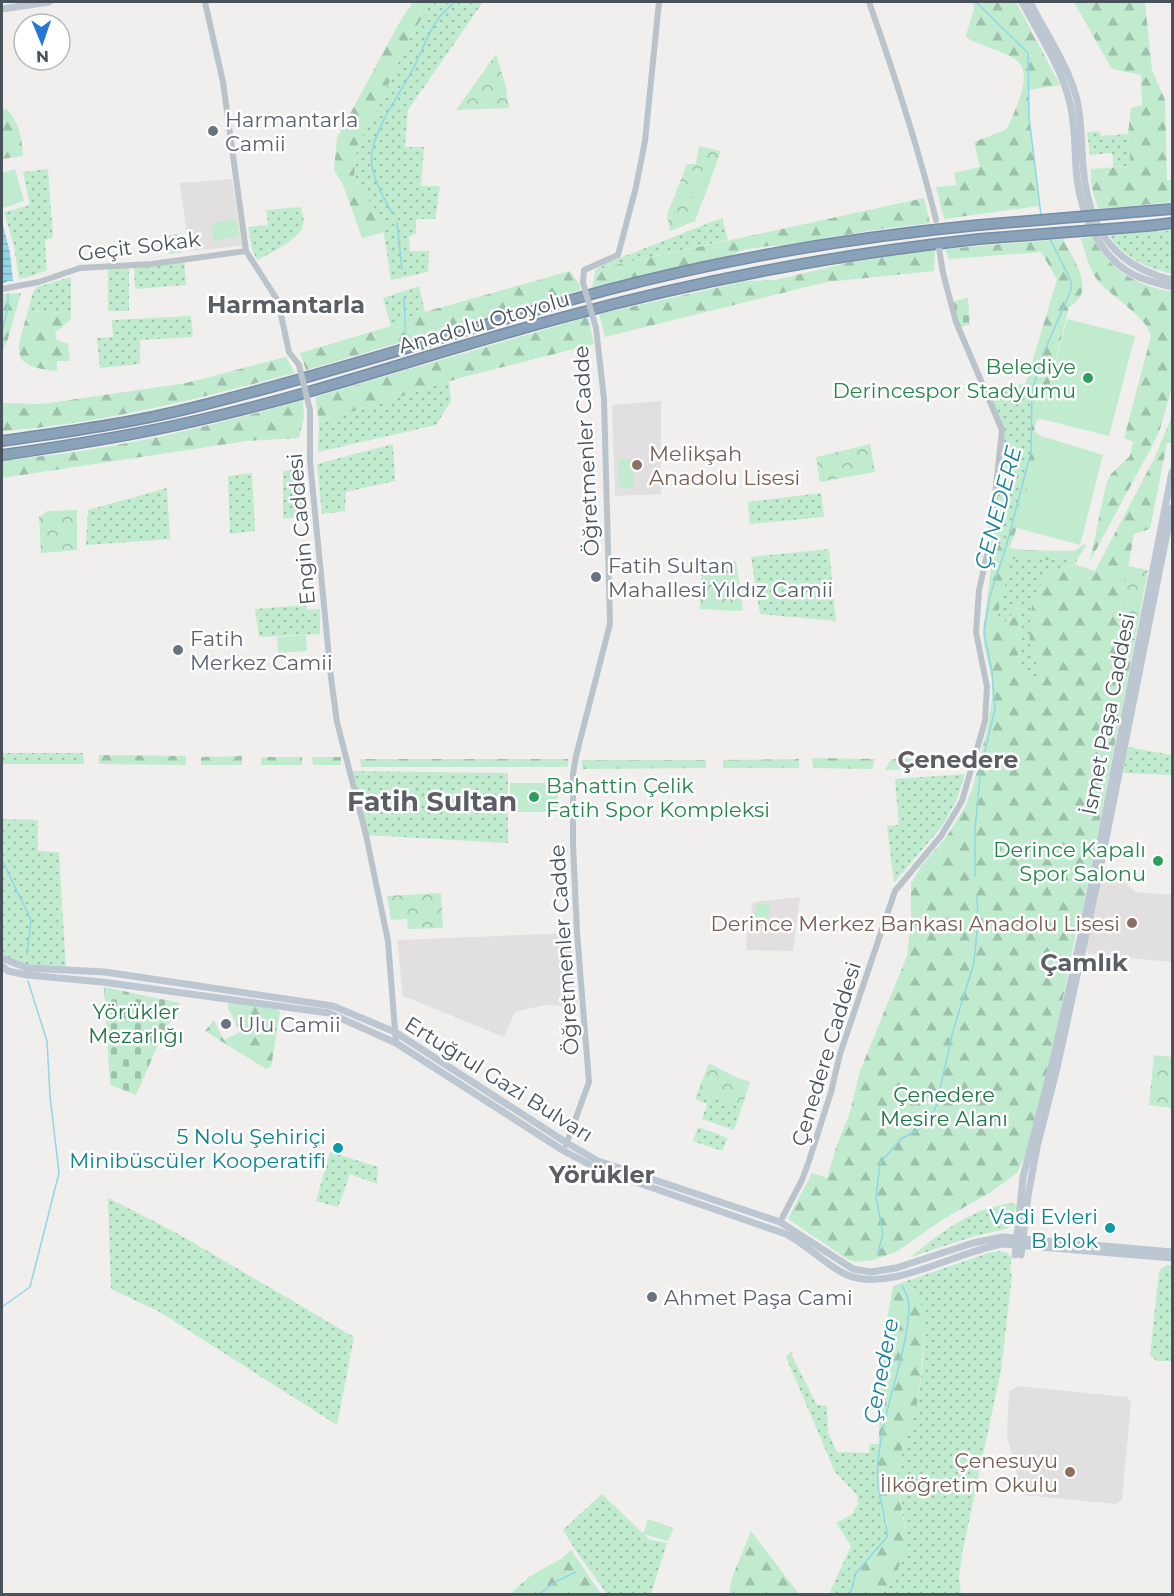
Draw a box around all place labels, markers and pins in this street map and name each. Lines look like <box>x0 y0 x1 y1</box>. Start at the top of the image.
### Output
place label: Harmantarla Camii <box>225 107 358 156</box>
marker: Harmantarla Camii <box>206 124 220 138</box>
place label: Belediye Derincespor Stadyumu <box>833 354 1076 403</box>
marker: Belediye Derincespor Stadyumu <box>1081 371 1095 385</box>
place label: Melikşah Anadolu Lisesi <box>649 441 800 490</box>
marker: Melikşah Anadolu Lisesi <box>630 458 644 472</box>
place label: Fatih Sultan Mahallesi Yıldız Camii <box>608 553 833 602</box>
marker: Fatih Sultan Mahallesi Yıldız Camii <box>589 570 603 584</box>
place label: Fatih Merkez Camii <box>190 626 333 675</box>
marker: Fatih Merkez Camii <box>171 643 185 657</box>
place label: Bahattin Çelik Fatih Spor Kompleksi <box>546 773 770 822</box>
marker: Bahattin Çelik Fatih Spor Kompleksi <box>527 790 541 804</box>
place label: Derince Kapalı Spor Salonu <box>993 837 1146 886</box>
marker: Derince Kapalı Spor Salonu <box>1151 854 1165 868</box>
place label: Derince Merkez Bankası Anadolu Lisesi <box>710 911 1120 936</box>
marker: Derince Merkez Bankası Anadolu Lisesi <box>1125 916 1139 930</box>
place label: Ulu Camii <box>238 1012 341 1037</box>
marker: Ulu Camii <box>219 1017 233 1031</box>
place label: 5 Nolu Şehiriçi Minibüscüler Kooperatifi <box>69 1124 326 1173</box>
marker: 5 Nolu Şehiriçi Minibüscüler Kooperatifi <box>331 1141 345 1155</box>
place label: Vadi Evleri B blok <box>989 1204 1098 1253</box>
marker: Vadi Evleri B blok <box>1103 1221 1117 1235</box>
place label: Ahmet Paşa Cami <box>664 1285 853 1310</box>
marker: Ahmet Paşa Cami <box>645 1290 659 1304</box>
place label: Çenesuyu İlköğretim Okulu <box>880 1448 1058 1497</box>
marker: Çenesuyu İlköğretim Okulu <box>1063 1465 1077 1479</box>

